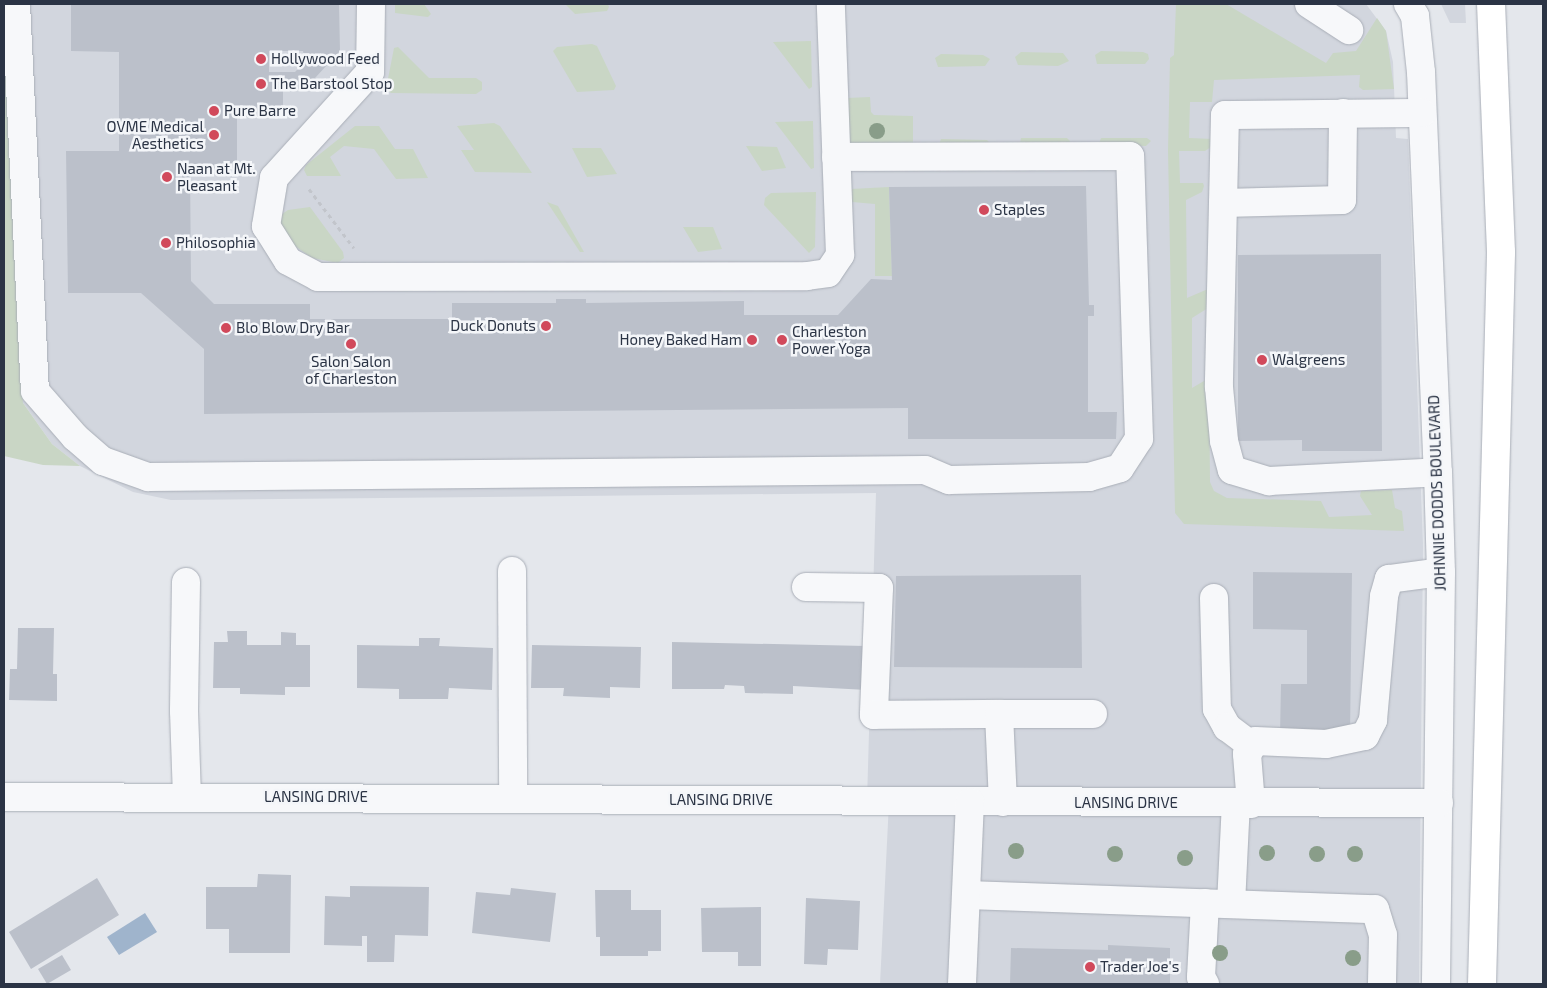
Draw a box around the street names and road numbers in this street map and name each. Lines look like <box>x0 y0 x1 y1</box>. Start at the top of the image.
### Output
street label: JOHNNIE DODDS BOULEVARD <box>1425 395 1449 591</box>
street label: LANSING DRIVE <box>264 788 368 806</box>
street label: LANSING DRIVE <box>669 791 773 809</box>
street label: LANSING DRIVE <box>1074 794 1178 812</box>

